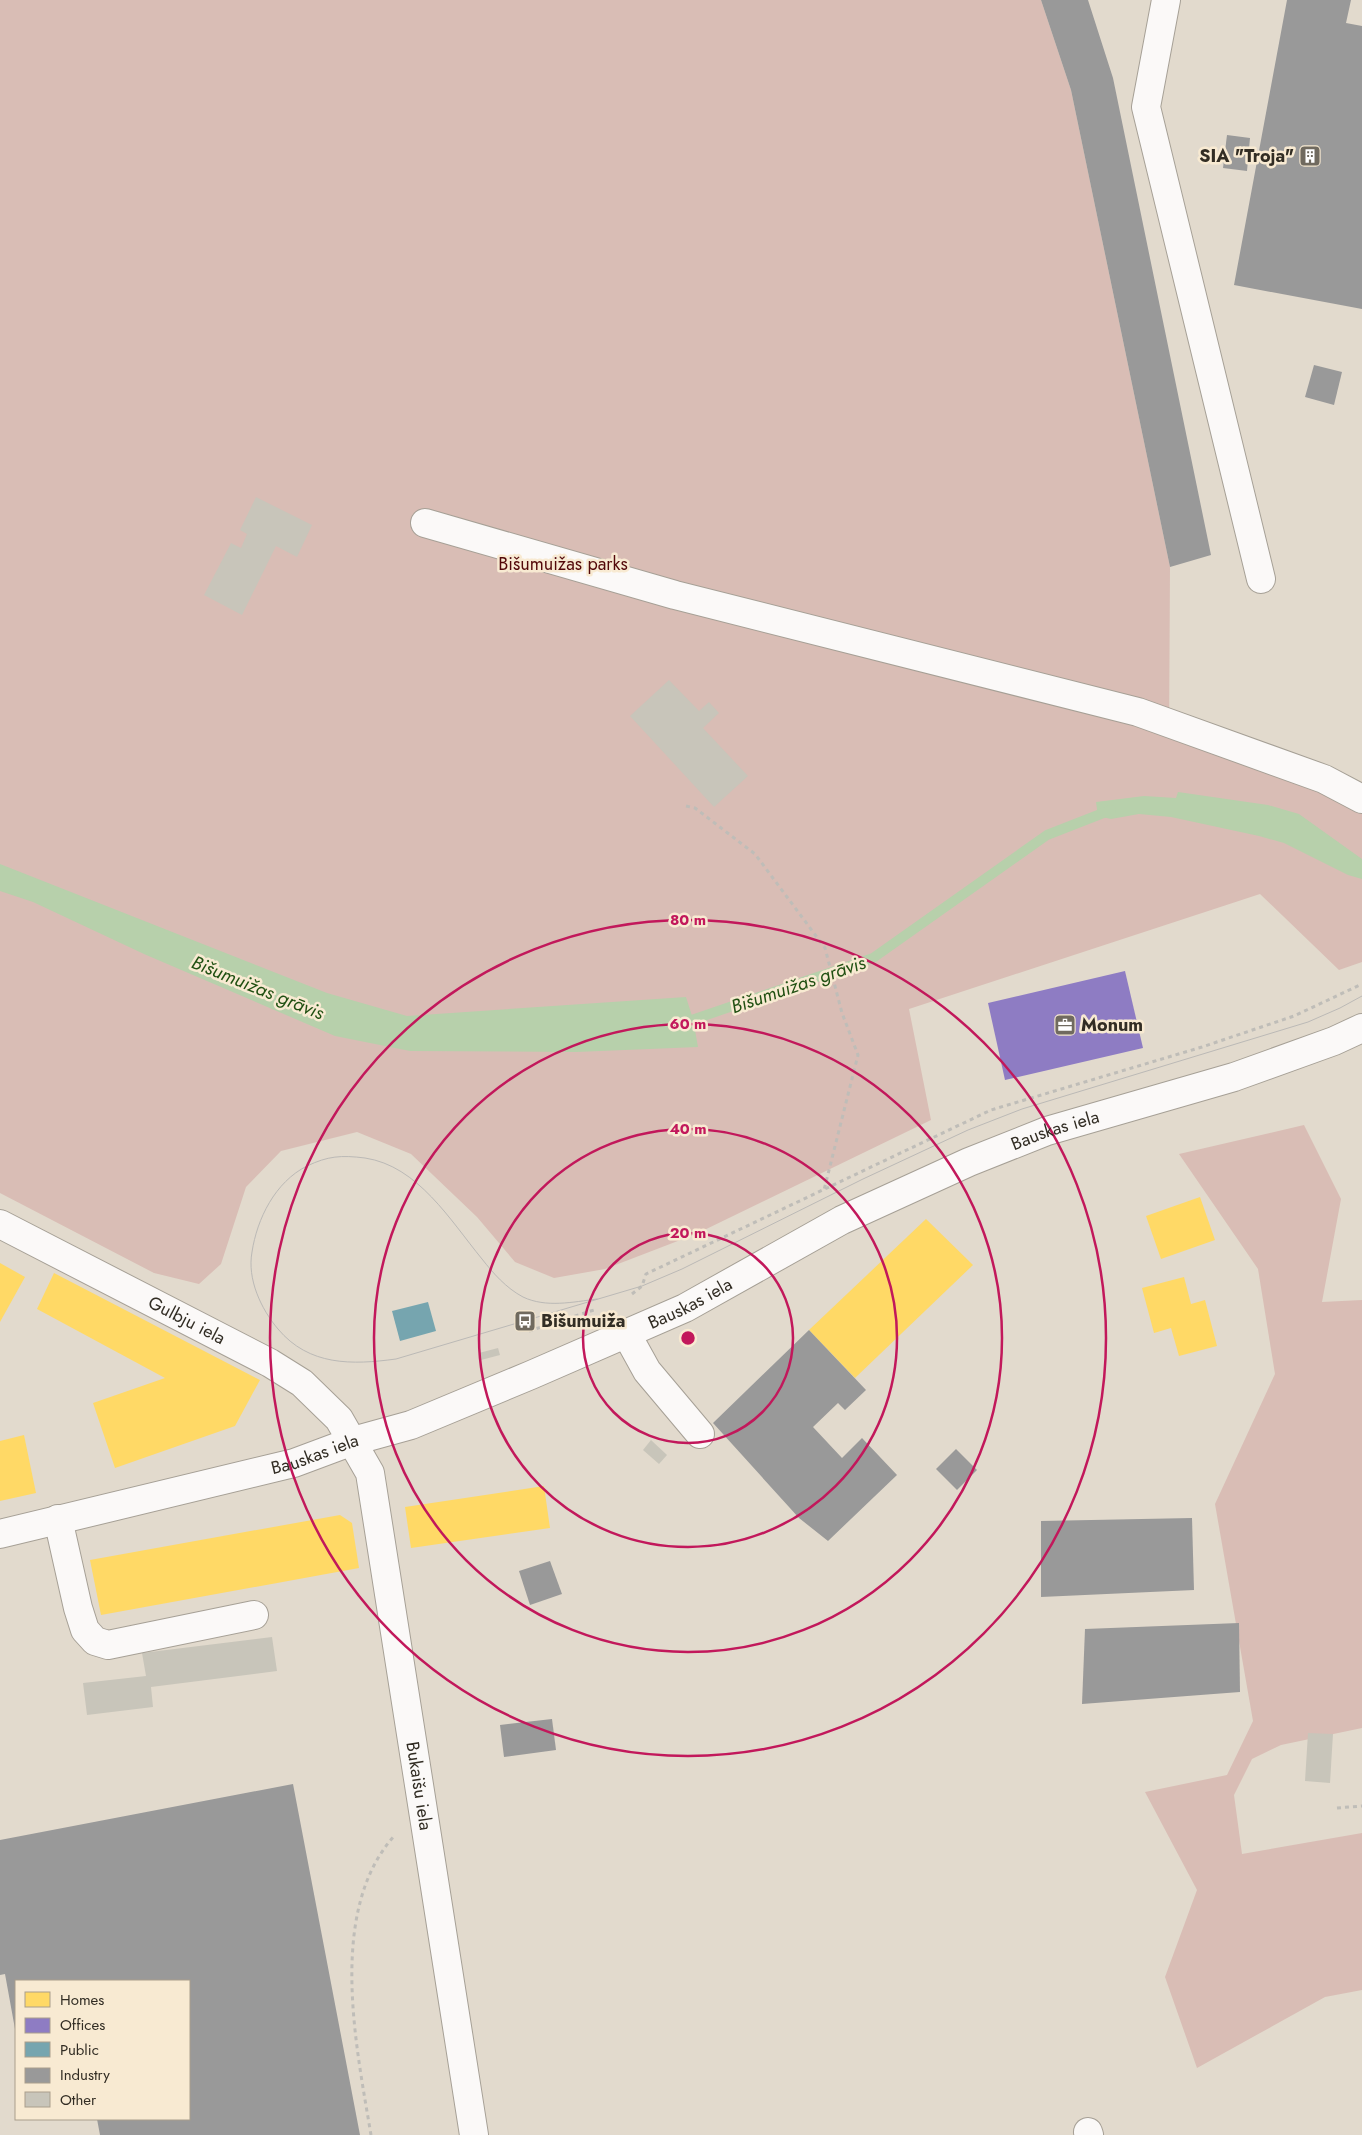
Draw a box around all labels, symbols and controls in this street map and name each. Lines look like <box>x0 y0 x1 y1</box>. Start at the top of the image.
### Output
place label: SIA "Troja" <box>1199 143 1294 169</box>
building icon: SIA "Troja" <box>1298 144 1322 168</box>
park label: Bišumuižas parks <box>498 551 628 577</box>
text: 80 m <box>670 909 706 931</box>
water label: Bišumuižas grāvis <box>188 949 329 1027</box>
water label: Bišumuižas grāvis <box>727 949 870 1020</box>
place label: Monum <box>1081 1012 1143 1038</box>
text: 60 m <box>670 1013 706 1035</box>
office icon: Monum <box>1053 1013 1077 1037</box>
street label: Bauskas iela <box>1007 1104 1102 1157</box>
text: 40 m <box>669 1118 707 1140</box>
text: 20 m <box>670 1222 706 1244</box>
street label: Bauskas iela <box>644 1271 737 1336</box>
street label: Gulbju iela <box>143 1289 230 1351</box>
place label: Bišumuiža <box>541 1308 626 1334</box>
bus stop icon: Bišumuiža <box>513 1309 537 1333</box>
centre of rings <box>679 1329 697 1347</box>
street label: Bauskas iela <box>268 1427 362 1481</box>
street label: Bukaišu iela <box>399 1740 439 1832</box>
legend <box>15 1980 190 2120</box>
text: Homes <box>60 1989 104 2011</box>
text: Offices <box>60 2014 105 2036</box>
text: Public <box>60 2039 99 2061</box>
text: Industry <box>60 2064 110 2086</box>
text: Other <box>60 2089 97 2111</box>

